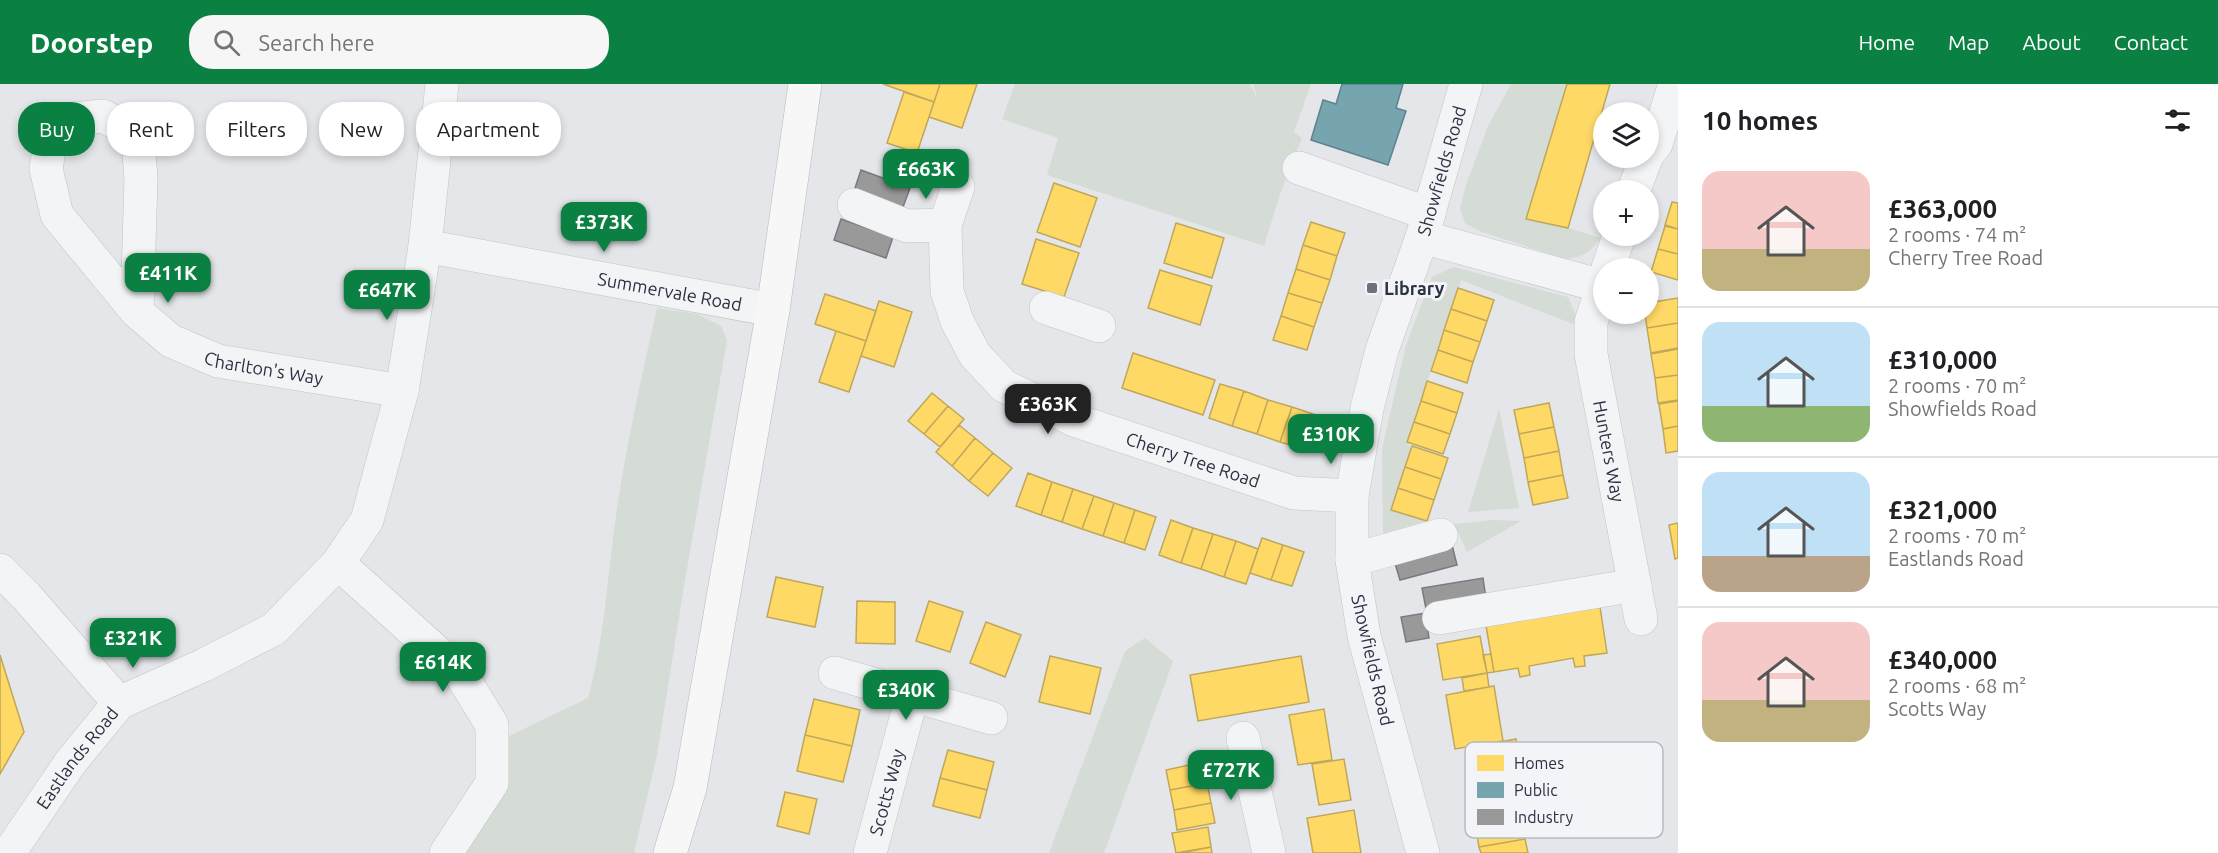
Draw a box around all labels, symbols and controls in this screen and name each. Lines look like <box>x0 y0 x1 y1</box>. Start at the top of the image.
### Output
search box <box>189 15 609 69</box>
icon: search <box>210 26 243 59</box>
text: Doorstep <box>30 27 153 58</box>
text: Search here <box>258 30 375 55</box>
text: Home <box>1858 30 1915 54</box>
text: Map <box>1948 30 1989 54</box>
text: About <box>2022 30 2081 54</box>
text: Contact <box>2114 30 2188 54</box>
chip: Buy <box>18 102 95 156</box>
chip: Rent <box>107 102 194 156</box>
chip: Filters <box>206 102 307 156</box>
chip: New <box>319 102 404 156</box>
chip: Apartment <box>416 102 561 156</box>
map controls <box>1593 102 1659 324</box>
button: layers <box>1593 102 1659 168</box>
street label: Showfields Road <box>1413 103 1469 238</box>
icon: filters <box>2161 104 2194 137</box>
text: 10 homes <box>1702 106 1818 135</box>
pin: £663K <box>884 149 968 200</box>
text: £663K <box>897 157 955 180</box>
button: + <box>1593 180 1659 246</box>
text: £363,000 <box>1888 194 1997 223</box>
icon: home <box>1750 195 1822 267</box>
pin: £373K <box>562 202 646 253</box>
text: £373K <box>575 210 633 233</box>
text: 2 rooms · 74 m² <box>1888 223 2026 246</box>
text: Cherry Tree Road <box>1888 246 2043 269</box>
pin: £411K <box>126 253 210 304</box>
button: − <box>1593 258 1659 324</box>
text: £411K <box>139 261 197 284</box>
street label: Summervale Road <box>596 268 744 314</box>
pin: £647K <box>345 270 429 321</box>
text: £647K <box>358 278 416 301</box>
place label: Library <box>1384 278 1445 298</box>
marker: Library <box>1365 281 1379 295</box>
text: £310,000 <box>1888 345 1997 374</box>
street label: Charlton's Way <box>201 346 325 388</box>
icon: home <box>1750 346 1822 418</box>
text: 2 rooms · 70 m² <box>1888 374 2026 397</box>
pin: £363K <box>1006 384 1090 435</box>
text: £363K <box>1019 392 1077 415</box>
text: Showfields Road <box>1888 397 2037 420</box>
street label: Hunters Way <box>1590 399 1629 504</box>
pin: £310K <box>1289 414 1373 465</box>
text: £310K <box>1302 422 1360 445</box>
street label: Cherry Tree Road <box>1124 428 1263 491</box>
text: £321,000 <box>1888 495 1997 524</box>
icon: home <box>1750 496 1822 568</box>
text: 2 rooms · 70 m² <box>1888 524 2026 547</box>
text: Eastlands Road <box>1888 547 2024 570</box>
street label: Showfields Road <box>1348 592 1398 728</box>
pin: £321K <box>91 618 175 669</box>
text: £321K <box>104 626 162 649</box>
pin: £614K <box>401 642 485 693</box>
text: £340,000 <box>1888 645 1997 674</box>
icon: home <box>1750 646 1822 718</box>
text: £614K <box>414 650 472 673</box>
pin: £340K <box>864 670 948 721</box>
text: 2 rooms · 68 m² <box>1888 674 2026 697</box>
text: £340K <box>877 678 935 701</box>
text: Scotts Way <box>1888 697 1986 720</box>
street label: Eastlands Road <box>32 703 122 812</box>
legend <box>1465 742 1663 838</box>
street label: Scotts Way <box>865 746 907 838</box>
pin: £727K <box>1189 750 1273 801</box>
text: Homes <box>1514 754 1564 772</box>
text: £727K <box>1202 758 1260 781</box>
text: Public <box>1514 781 1558 799</box>
text: Industry <box>1514 808 1573 826</box>

